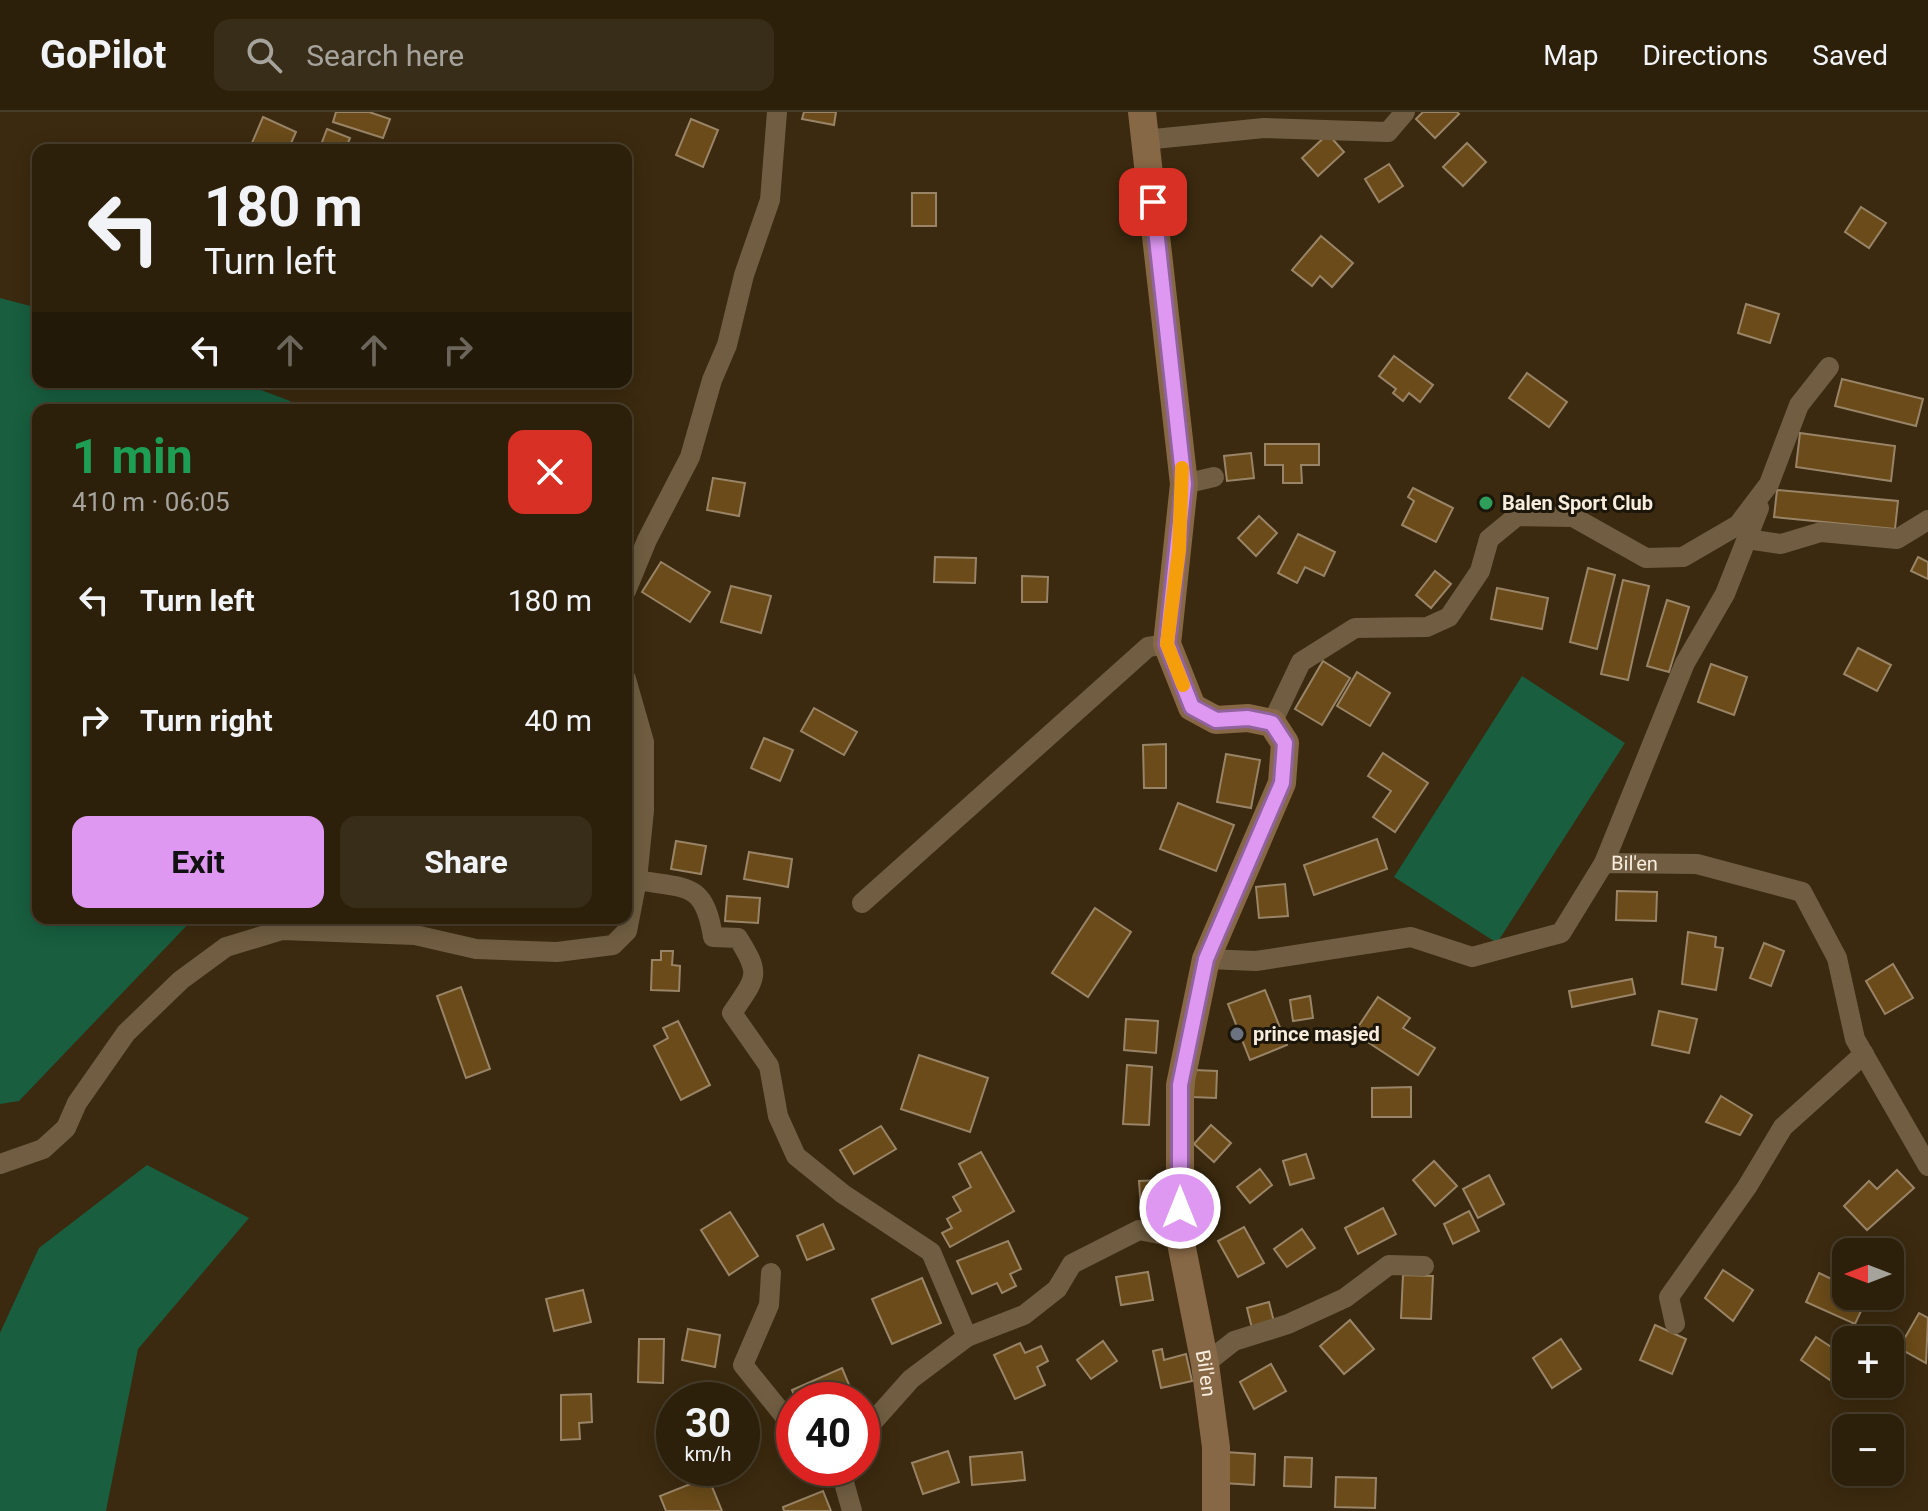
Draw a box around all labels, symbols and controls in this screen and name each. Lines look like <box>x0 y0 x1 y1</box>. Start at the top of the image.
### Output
search box <box>214 19 774 91</box>
text: GoPilot <box>40 33 166 77</box>
icon: search <box>242 33 286 77</box>
text: Search here <box>306 38 464 73</box>
text: Map <box>1543 39 1599 72</box>
text: Directions <box>1643 39 1768 72</box>
text: Saved <box>1812 39 1888 72</box>
pin <box>1119 168 1187 236</box>
text: 180 m <box>204 174 363 240</box>
icon: left <box>72 176 176 280</box>
icon: arrive <box>1131 180 1175 224</box>
text: Turn left <box>204 241 337 283</box>
icon: left <box>184 328 228 372</box>
icon: ahead <box>268 328 312 372</box>
icon: ahead <box>352 328 396 372</box>
icon: right <box>436 328 480 372</box>
text: 1 min <box>72 428 193 485</box>
button: close <box>508 430 592 514</box>
text: 410 m · 06:05 <box>72 487 230 517</box>
place label: Balen Sport Club <box>1502 491 1653 515</box>
marker: Balen Sport Club <box>1477 494 1495 512</box>
icon: left <box>72 578 116 622</box>
text: Turn left <box>140 583 255 618</box>
text: 180 m <box>508 583 592 618</box>
icon: right <box>72 698 116 742</box>
text: Turn right <box>140 703 273 738</box>
text: 40 m <box>525 703 592 738</box>
button: Exit <box>72 816 324 908</box>
button: Share <box>340 816 592 908</box>
street label: Bil'en <box>1611 851 1658 876</box>
place label: prince masjed <box>1253 1022 1380 1046</box>
marker: prince masjed <box>1228 1025 1246 1043</box>
position arrow <box>1138 1166 1222 1250</box>
north arrow <box>1832 1238 1904 1310</box>
map controls <box>1832 1238 1904 1486</box>
button: + <box>1832 1326 1904 1398</box>
street label: Bil'en <box>1190 1348 1221 1398</box>
speed limit sign: 40 <box>776 1382 880 1486</box>
text: 30 <box>685 1400 731 1447</box>
button: − <box>1832 1414 1904 1486</box>
text: km/h <box>685 1442 731 1466</box>

